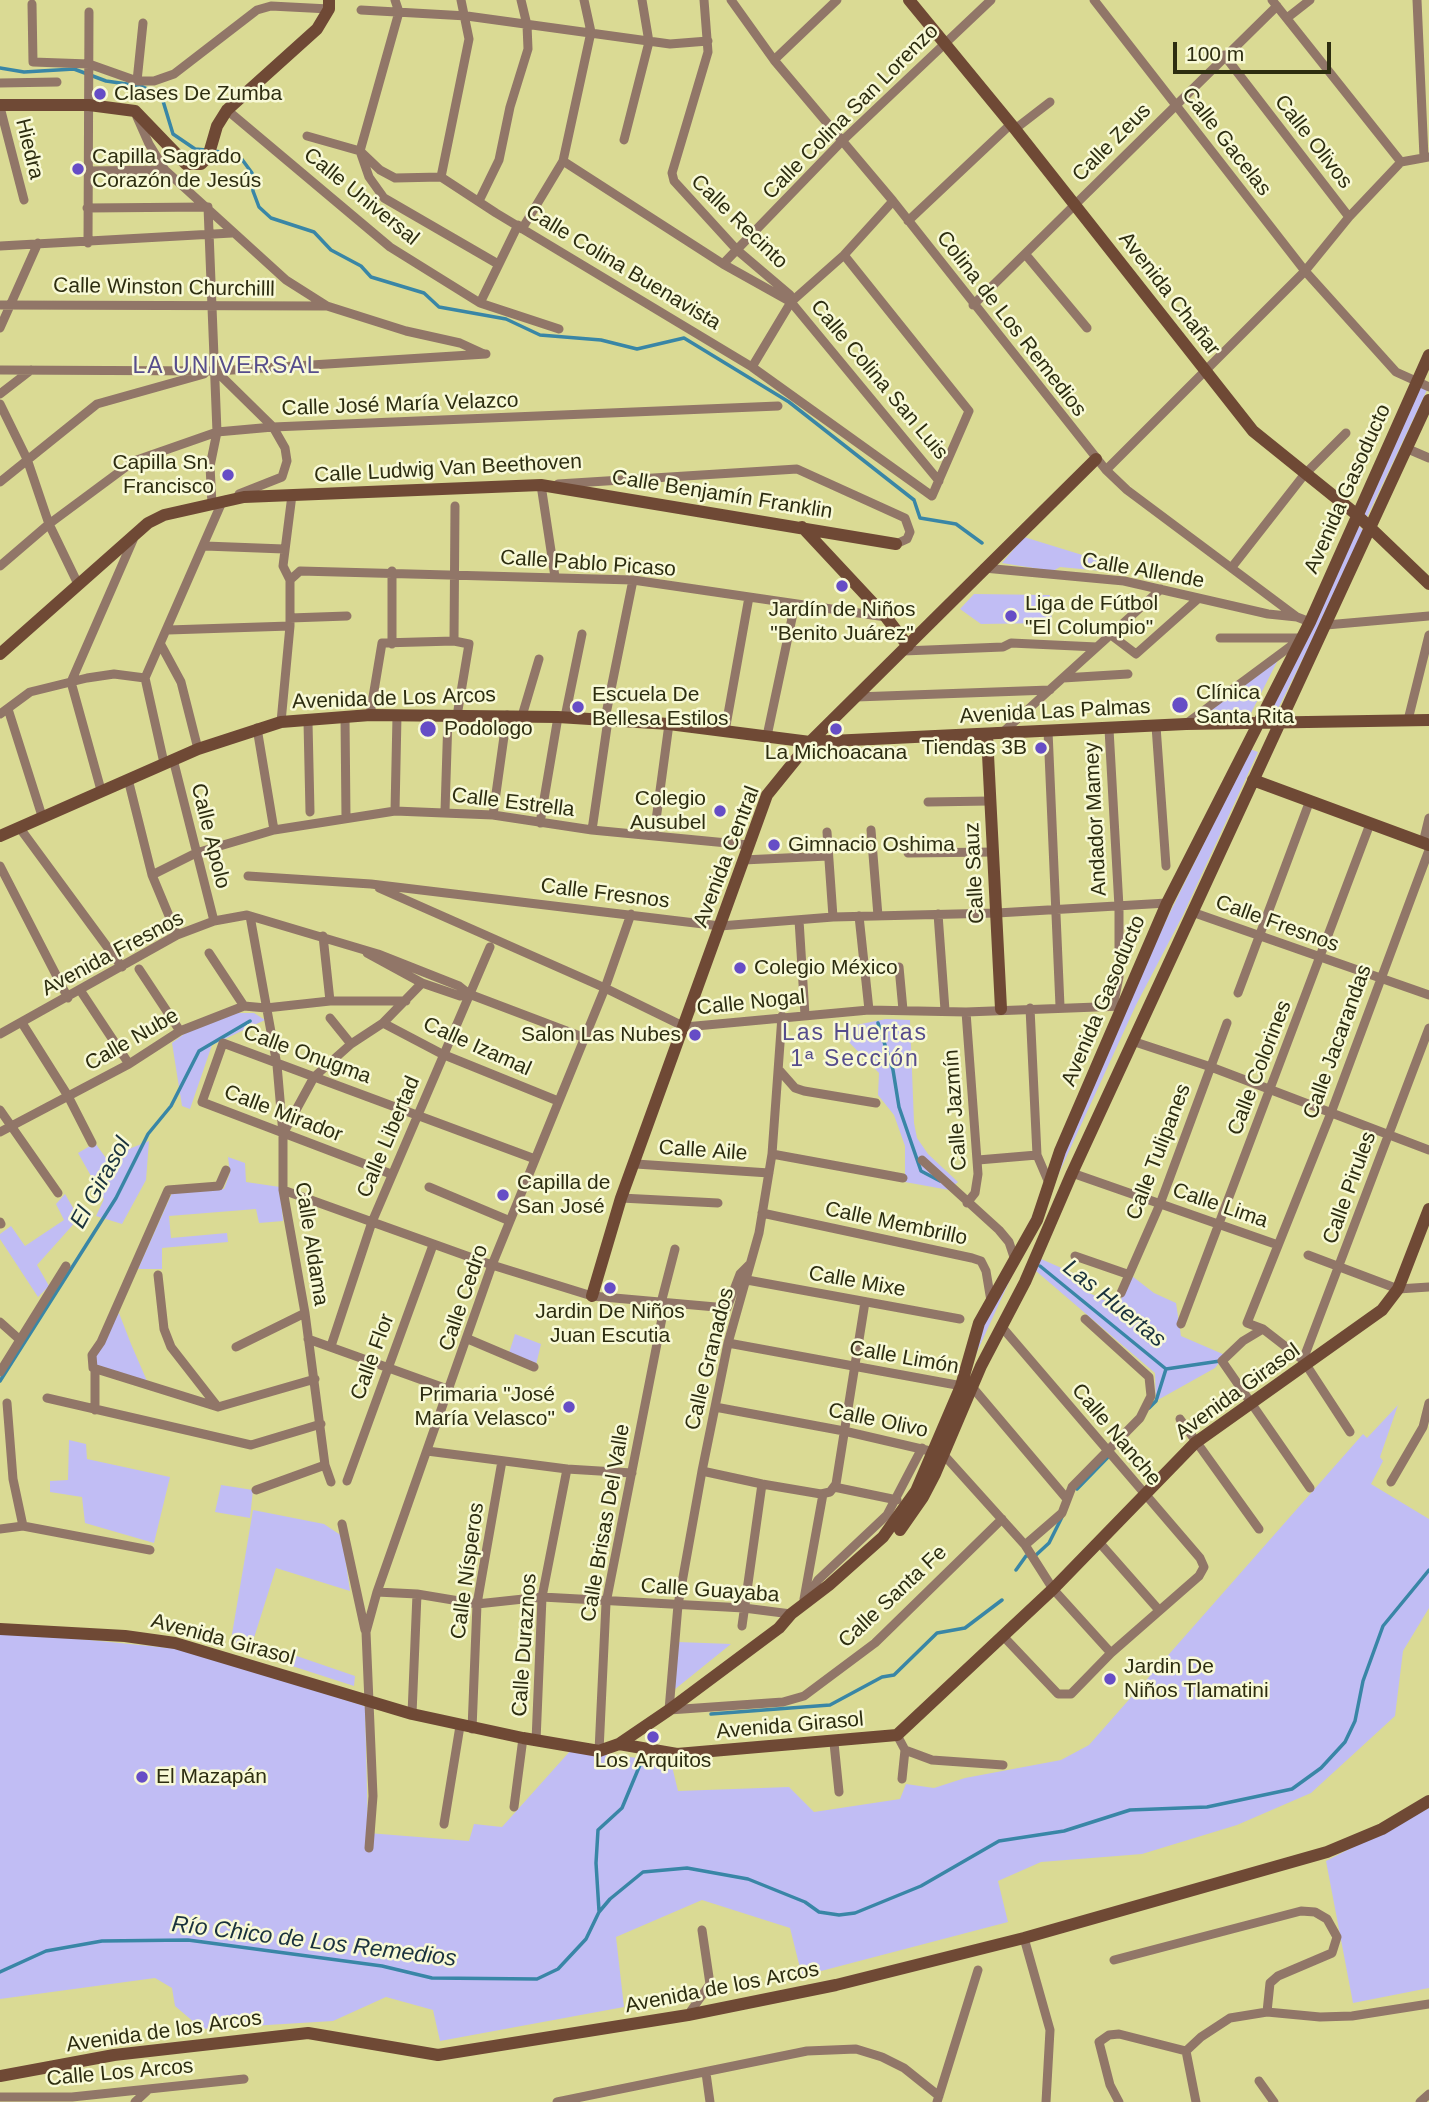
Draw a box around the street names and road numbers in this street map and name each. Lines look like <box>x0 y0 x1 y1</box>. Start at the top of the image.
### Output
street label: Calle Colina San Lorenzo <box>758 19 944 205</box>
street label: Calle Gacelas <box>1176 83 1276 201</box>
street label: Calle Olivos <box>1269 90 1357 194</box>
street label: Calle Zeus <box>1068 99 1156 187</box>
street label: Hiedra <box>9 116 49 182</box>
street label: Calle Universal <box>298 143 424 251</box>
street label: Calle Recinto <box>685 170 793 274</box>
street label: Calle Colina Buenavista <box>521 200 725 336</box>
street label: Colina de Los Remedios <box>931 226 1091 422</box>
street label: Avenida Chañar <box>1113 227 1225 361</box>
street label: Calle Winston Churchilll <box>53 273 275 303</box>
street label: Calle Colina San Luis <box>805 295 953 465</box>
street label: Calle José María Velazco <box>281 388 519 422</box>
street label: Avenida Gasoducto <box>1299 400 1397 578</box>
street label: Calle Ludwig Van Beethoven <box>313 449 583 489</box>
street label: Calle Benjamín Franklin <box>610 465 834 525</box>
street label: Calle Pablo Picaso <box>499 545 677 583</box>
street label: Calle Allende <box>1080 548 1206 594</box>
street label: Avenida de Los Arcos <box>292 683 496 715</box>
street label: Avenida Las Palmas <box>959 694 1151 730</box>
street label: Andador Mamey <box>1079 741 1113 897</box>
street label: Calle Apolo <box>185 781 235 891</box>
street label: Calle Estrella <box>450 783 576 823</box>
street label: Avenida Central <box>689 783 765 931</box>
street label: Calle Sauz <box>960 822 990 924</box>
street label: Calle Fresnos <box>539 874 671 914</box>
street label: Calle Fresnos <box>1212 890 1342 958</box>
street label: Avenida Fresnos <box>38 906 188 1002</box>
street label: Avenida Gasoducto <box>1057 912 1151 1090</box>
street label: Calle Jacarandas <box>1298 961 1378 1123</box>
street label: Calle Nogal <box>696 985 806 1021</box>
street label: Calle Colorines <box>1223 997 1297 1139</box>
street label: Calle Nube <box>81 1003 183 1077</box>
street label: Calle Izamal <box>419 1012 535 1082</box>
street label: Calle Onugma <box>240 1020 374 1090</box>
street label: Calle Jazmín <box>939 1049 973 1171</box>
street label: Calle Libertad <box>352 1072 426 1202</box>
street label: Calle Mirador <box>220 1080 346 1148</box>
street label: Calle Tulipanes <box>1121 1080 1197 1224</box>
street label: Calle Pirules <box>1318 1128 1382 1248</box>
street label: Calle Aile <box>658 1135 748 1167</box>
street label: Calle Lima <box>1169 1178 1271 1234</box>
street label: Calle Aldama <box>289 1180 333 1308</box>
street label: Calle Membrillo <box>823 1197 969 1251</box>
street label: Calle Cedro <box>434 1241 494 1355</box>
street label: Calle Mixe <box>807 1261 907 1303</box>
street label: Calle Granados <box>680 1285 740 1433</box>
street label: Calle Flor <box>346 1310 400 1404</box>
street label: Calle Limón <box>847 1336 961 1380</box>
street label: Avenida Girasol <box>1171 1338 1305 1446</box>
street label: Calle Nanche <box>1066 1379 1166 1491</box>
street label: Calle Olivo <box>826 1398 930 1444</box>
street label: Calle Brisas Del Valle <box>576 1422 636 1624</box>
street label: Calle Nísperos <box>446 1501 490 1641</box>
street label: Calle Santa Fe <box>834 1540 952 1654</box>
street label: Calle Duraznos <box>507 1573 543 1717</box>
street label: Calle Guayaba <box>640 1574 780 1608</box>
street label: Avenida Girasol <box>148 1609 298 1671</box>
street label: Avenida Girasol <box>715 1707 865 1745</box>
street label: Avenida de los Arcos <box>623 1957 821 2019</box>
street label: Avenida de los Arcos <box>65 2006 263 2058</box>
street label: Calle Los Arcos <box>46 2054 194 2092</box>

